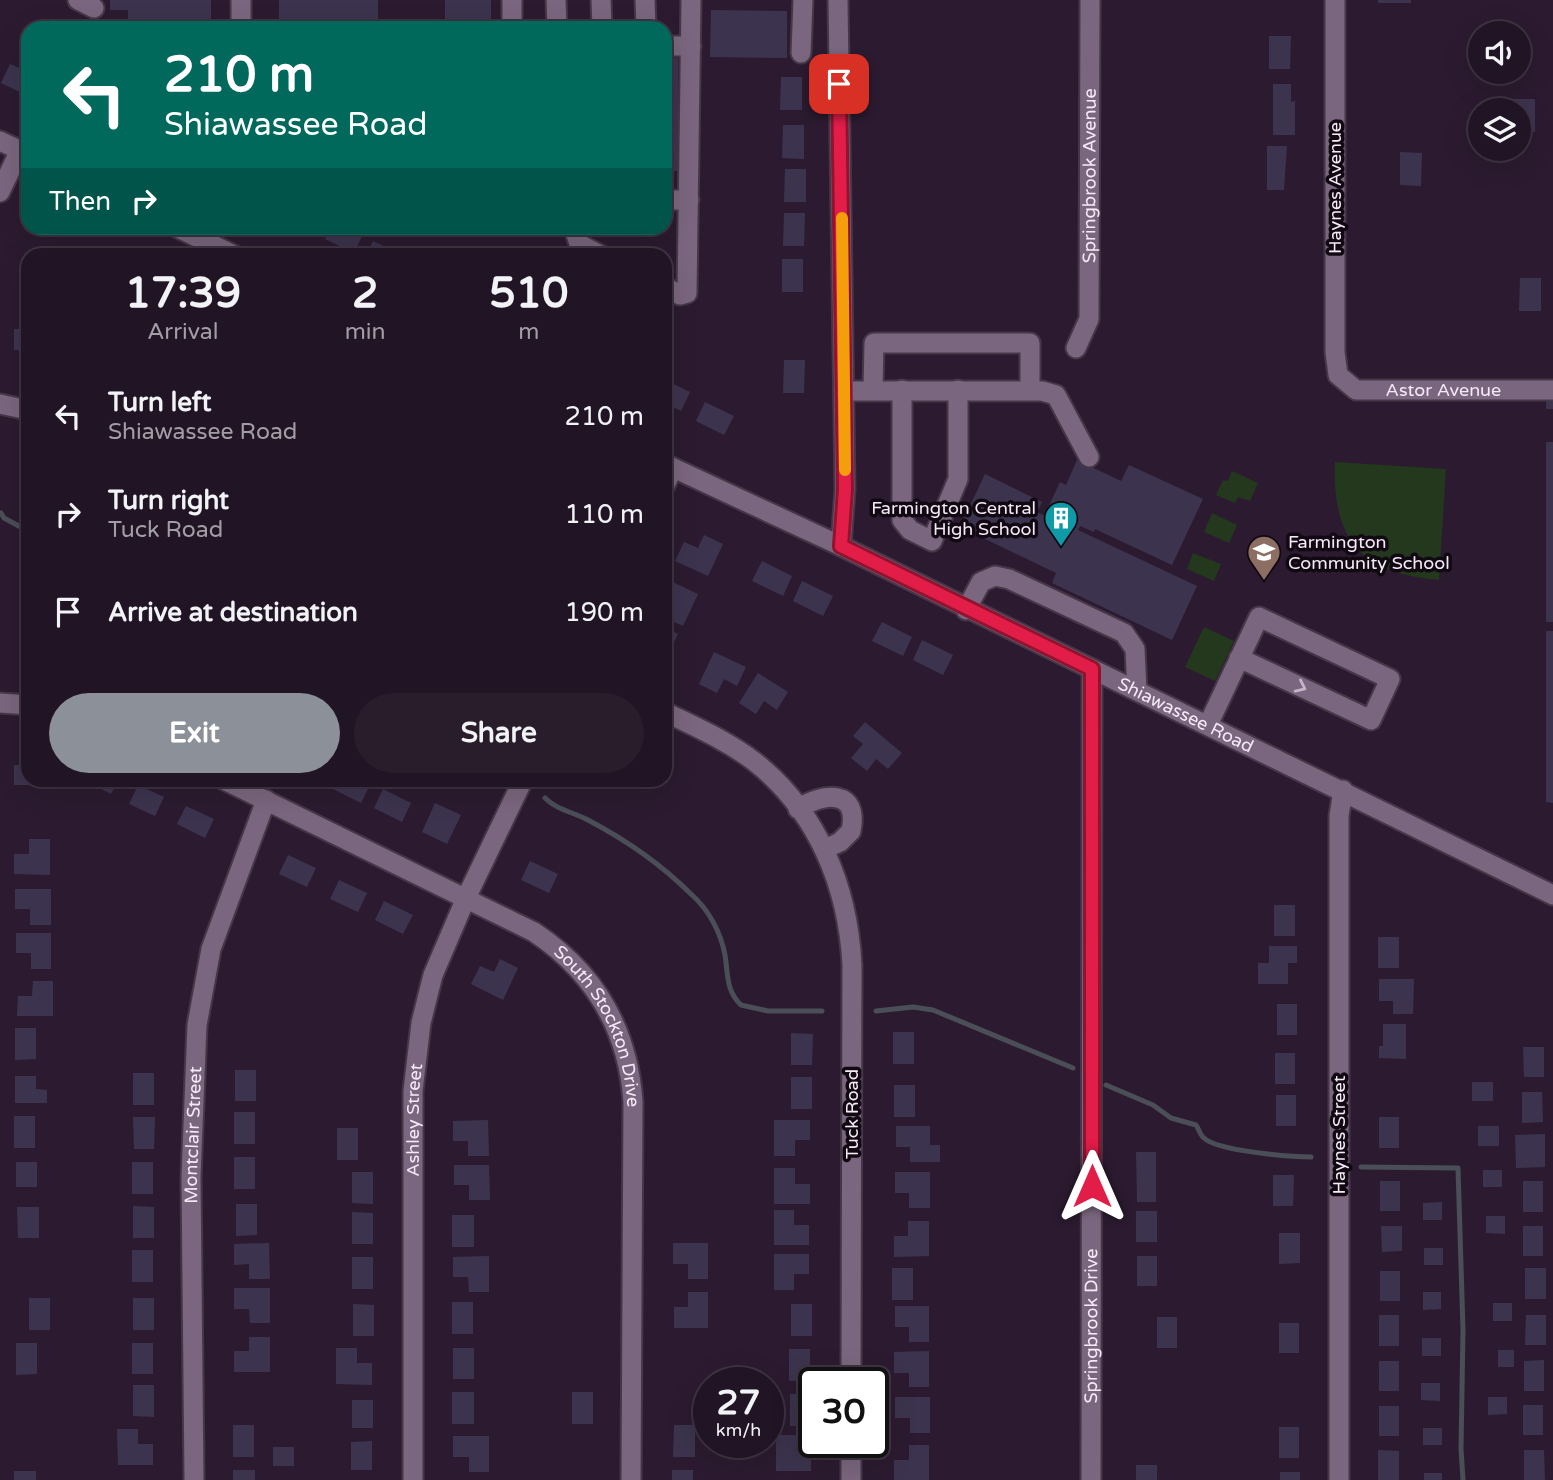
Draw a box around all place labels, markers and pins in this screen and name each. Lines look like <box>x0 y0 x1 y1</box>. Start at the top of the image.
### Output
pin <box>809 54 869 114</box>
place label: Farmington Central High School <box>871 497 1036 540</box>
building icon: Farmington Central High School <box>1042 499 1080 548</box>
place label: Farmington Community School <box>1288 531 1450 574</box>
school or university icon: Farmington Community School <box>1245 533 1283 582</box>

